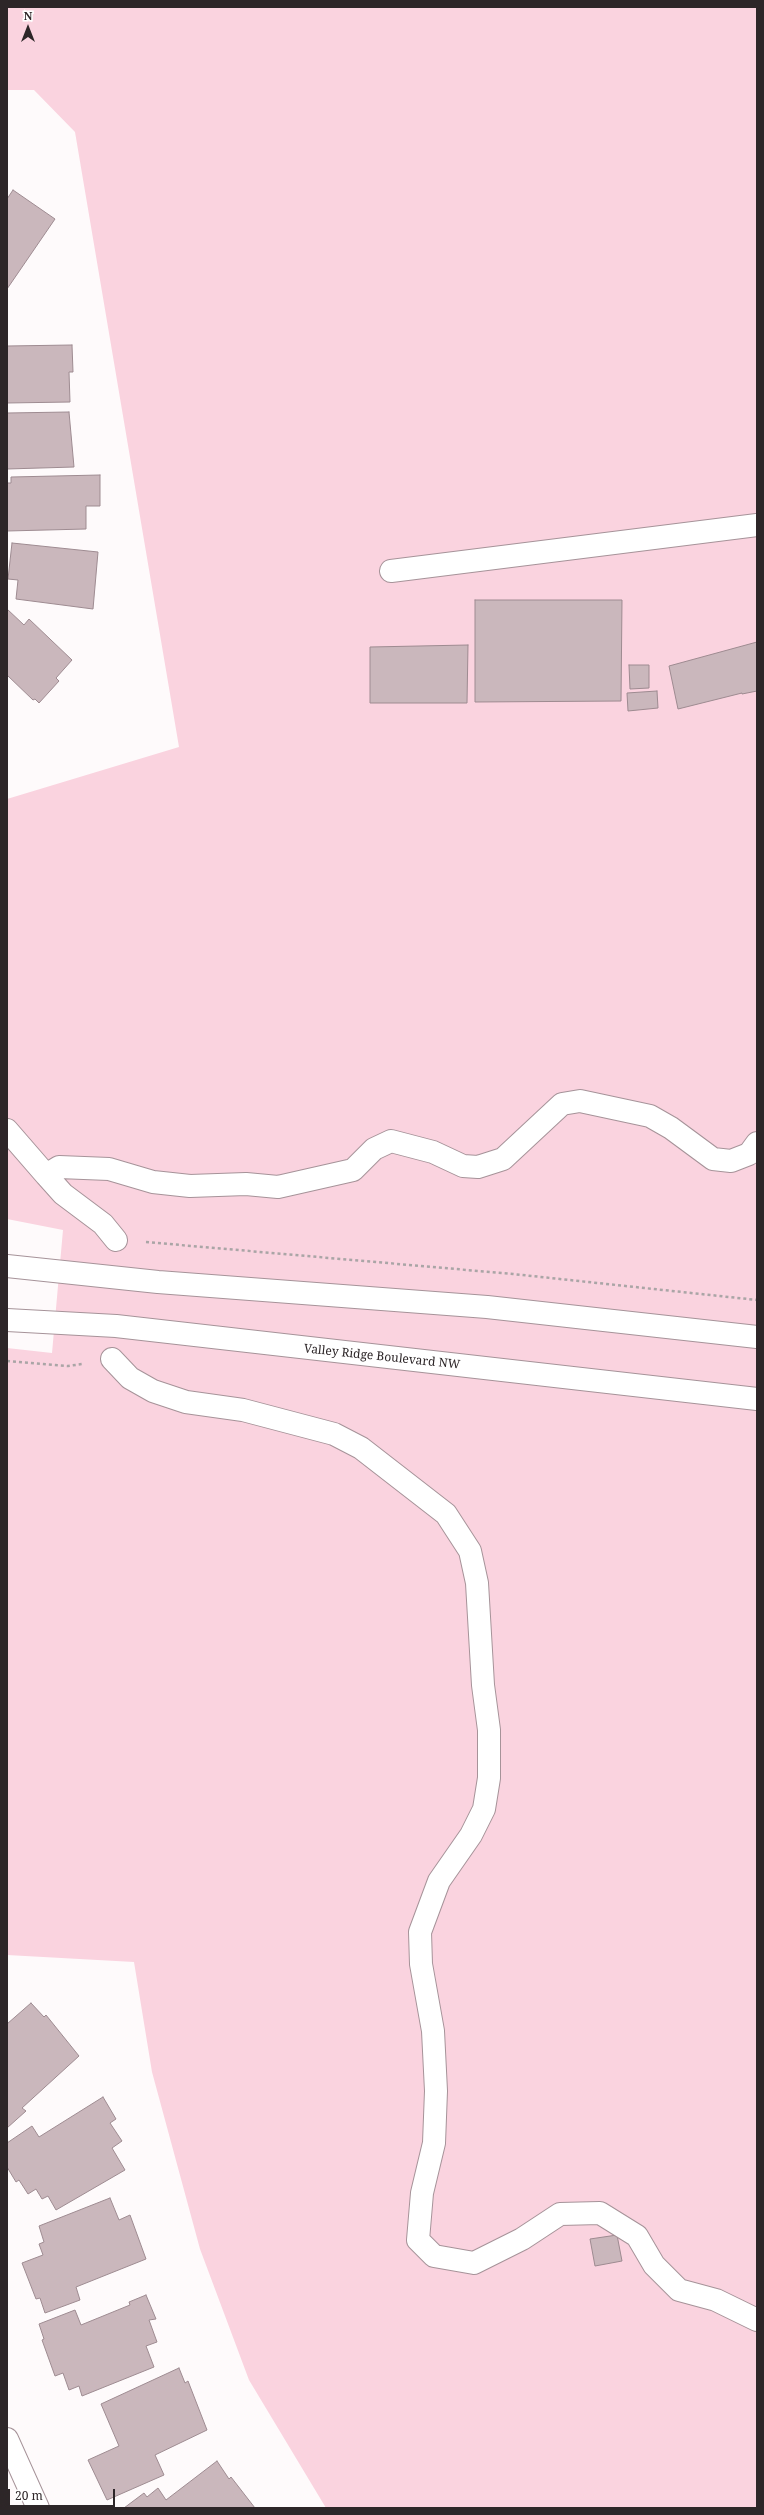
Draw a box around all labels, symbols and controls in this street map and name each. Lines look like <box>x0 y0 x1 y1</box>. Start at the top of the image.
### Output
north arrow <box>8 8 48 48</box>
text: N <box>24 8 32 23</box>
street label: Valley Ridge Boulevard NW <box>303 1342 461 1372</box>
scale bar <box>10 2481 117 2507</box>
text: 20 m <box>15 2487 43 2504</box>

